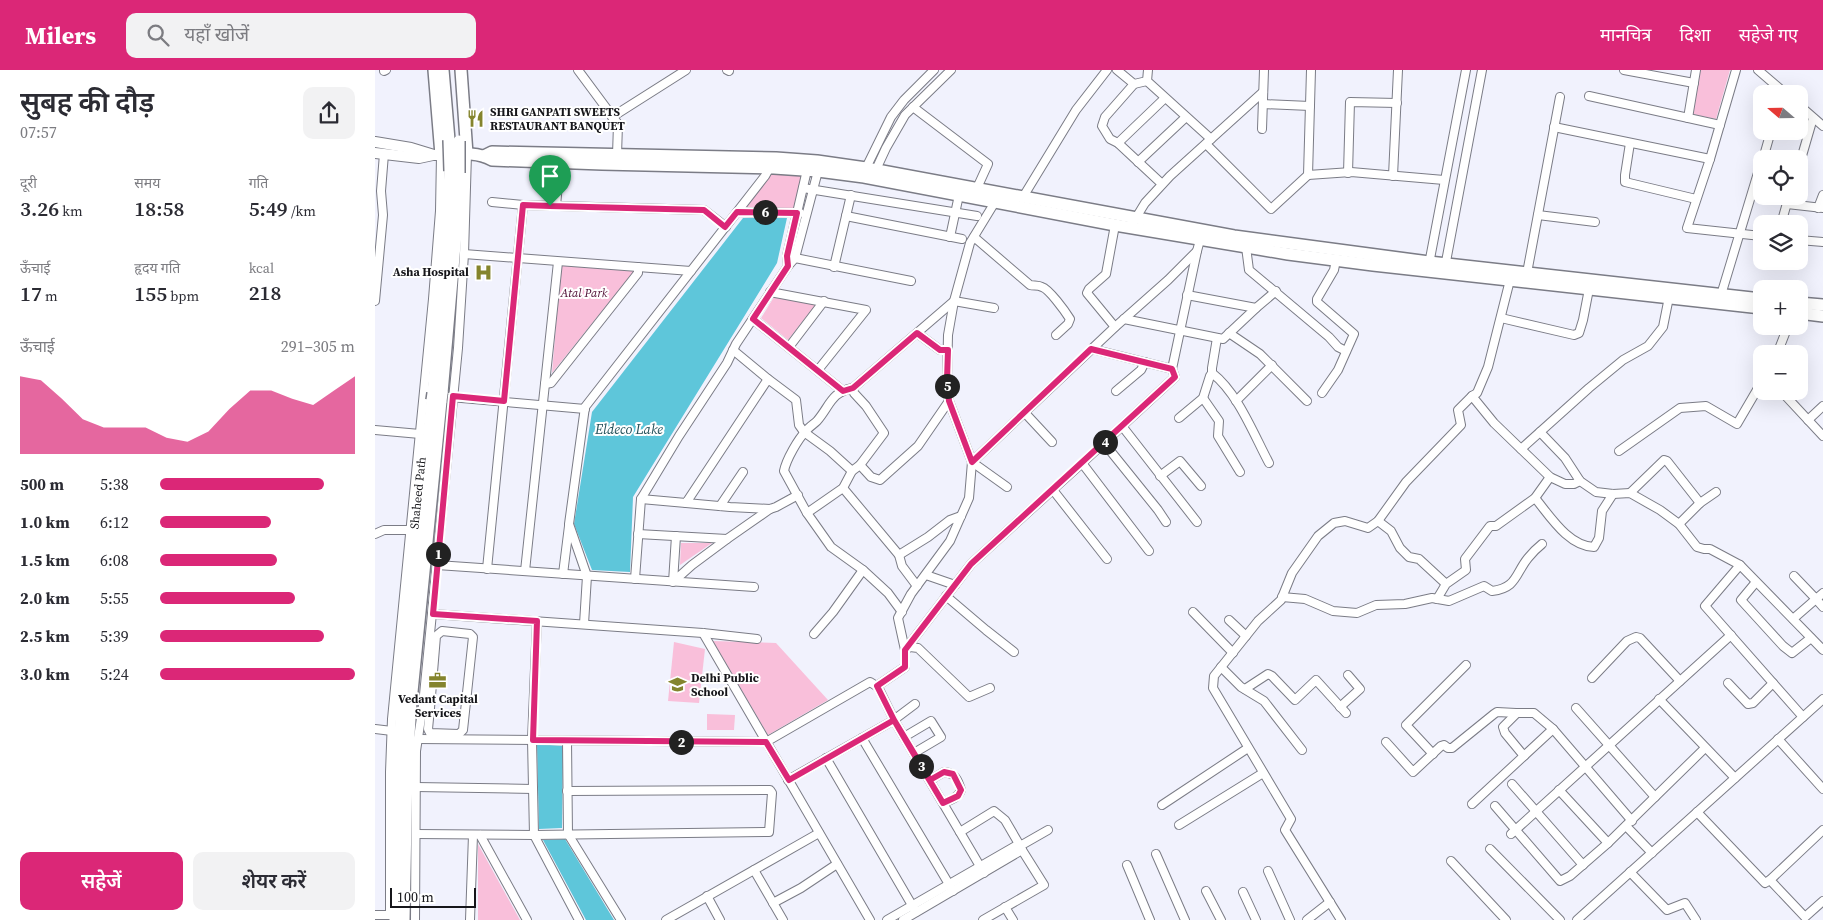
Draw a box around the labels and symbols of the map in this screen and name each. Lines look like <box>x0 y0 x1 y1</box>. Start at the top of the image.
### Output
north arrow <box>1753 85 1807 140</box>
place label: SHRI GANPATI SWEETS RESTAURANT BANQUET <box>490 104 625 134</box>
restaurant icon: SHRI GANPATI SWEETS RESTAURANT BANQUET <box>466 109 486 129</box>
pin <box>529 155 571 206</box>
pin: 6 <box>753 200 777 224</box>
hospital icon: Asha Hospital <box>473 262 493 282</box>
place label: Asha Hospital <box>393 264 469 280</box>
park label: Atal Park <box>559 285 608 301</box>
pin: 5 <box>935 374 959 398</box>
water label: Eldeco Lake <box>594 419 663 439</box>
pin: 4 <box>1093 430 1117 454</box>
street label: Shaheed Path <box>406 456 430 530</box>
pin: 1 <box>425 542 451 566</box>
office icon: Vedant Capital Services <box>428 670 448 690</box>
place label: Delhi Public School <box>691 670 759 700</box>
school or university icon: Delhi Public School <box>667 675 687 695</box>
place label: Vedant Capital Services <box>398 691 478 721</box>
pin: 2 <box>669 730 693 754</box>
pin: 3 <box>909 754 933 778</box>
scale bar <box>390 885 476 908</box>

